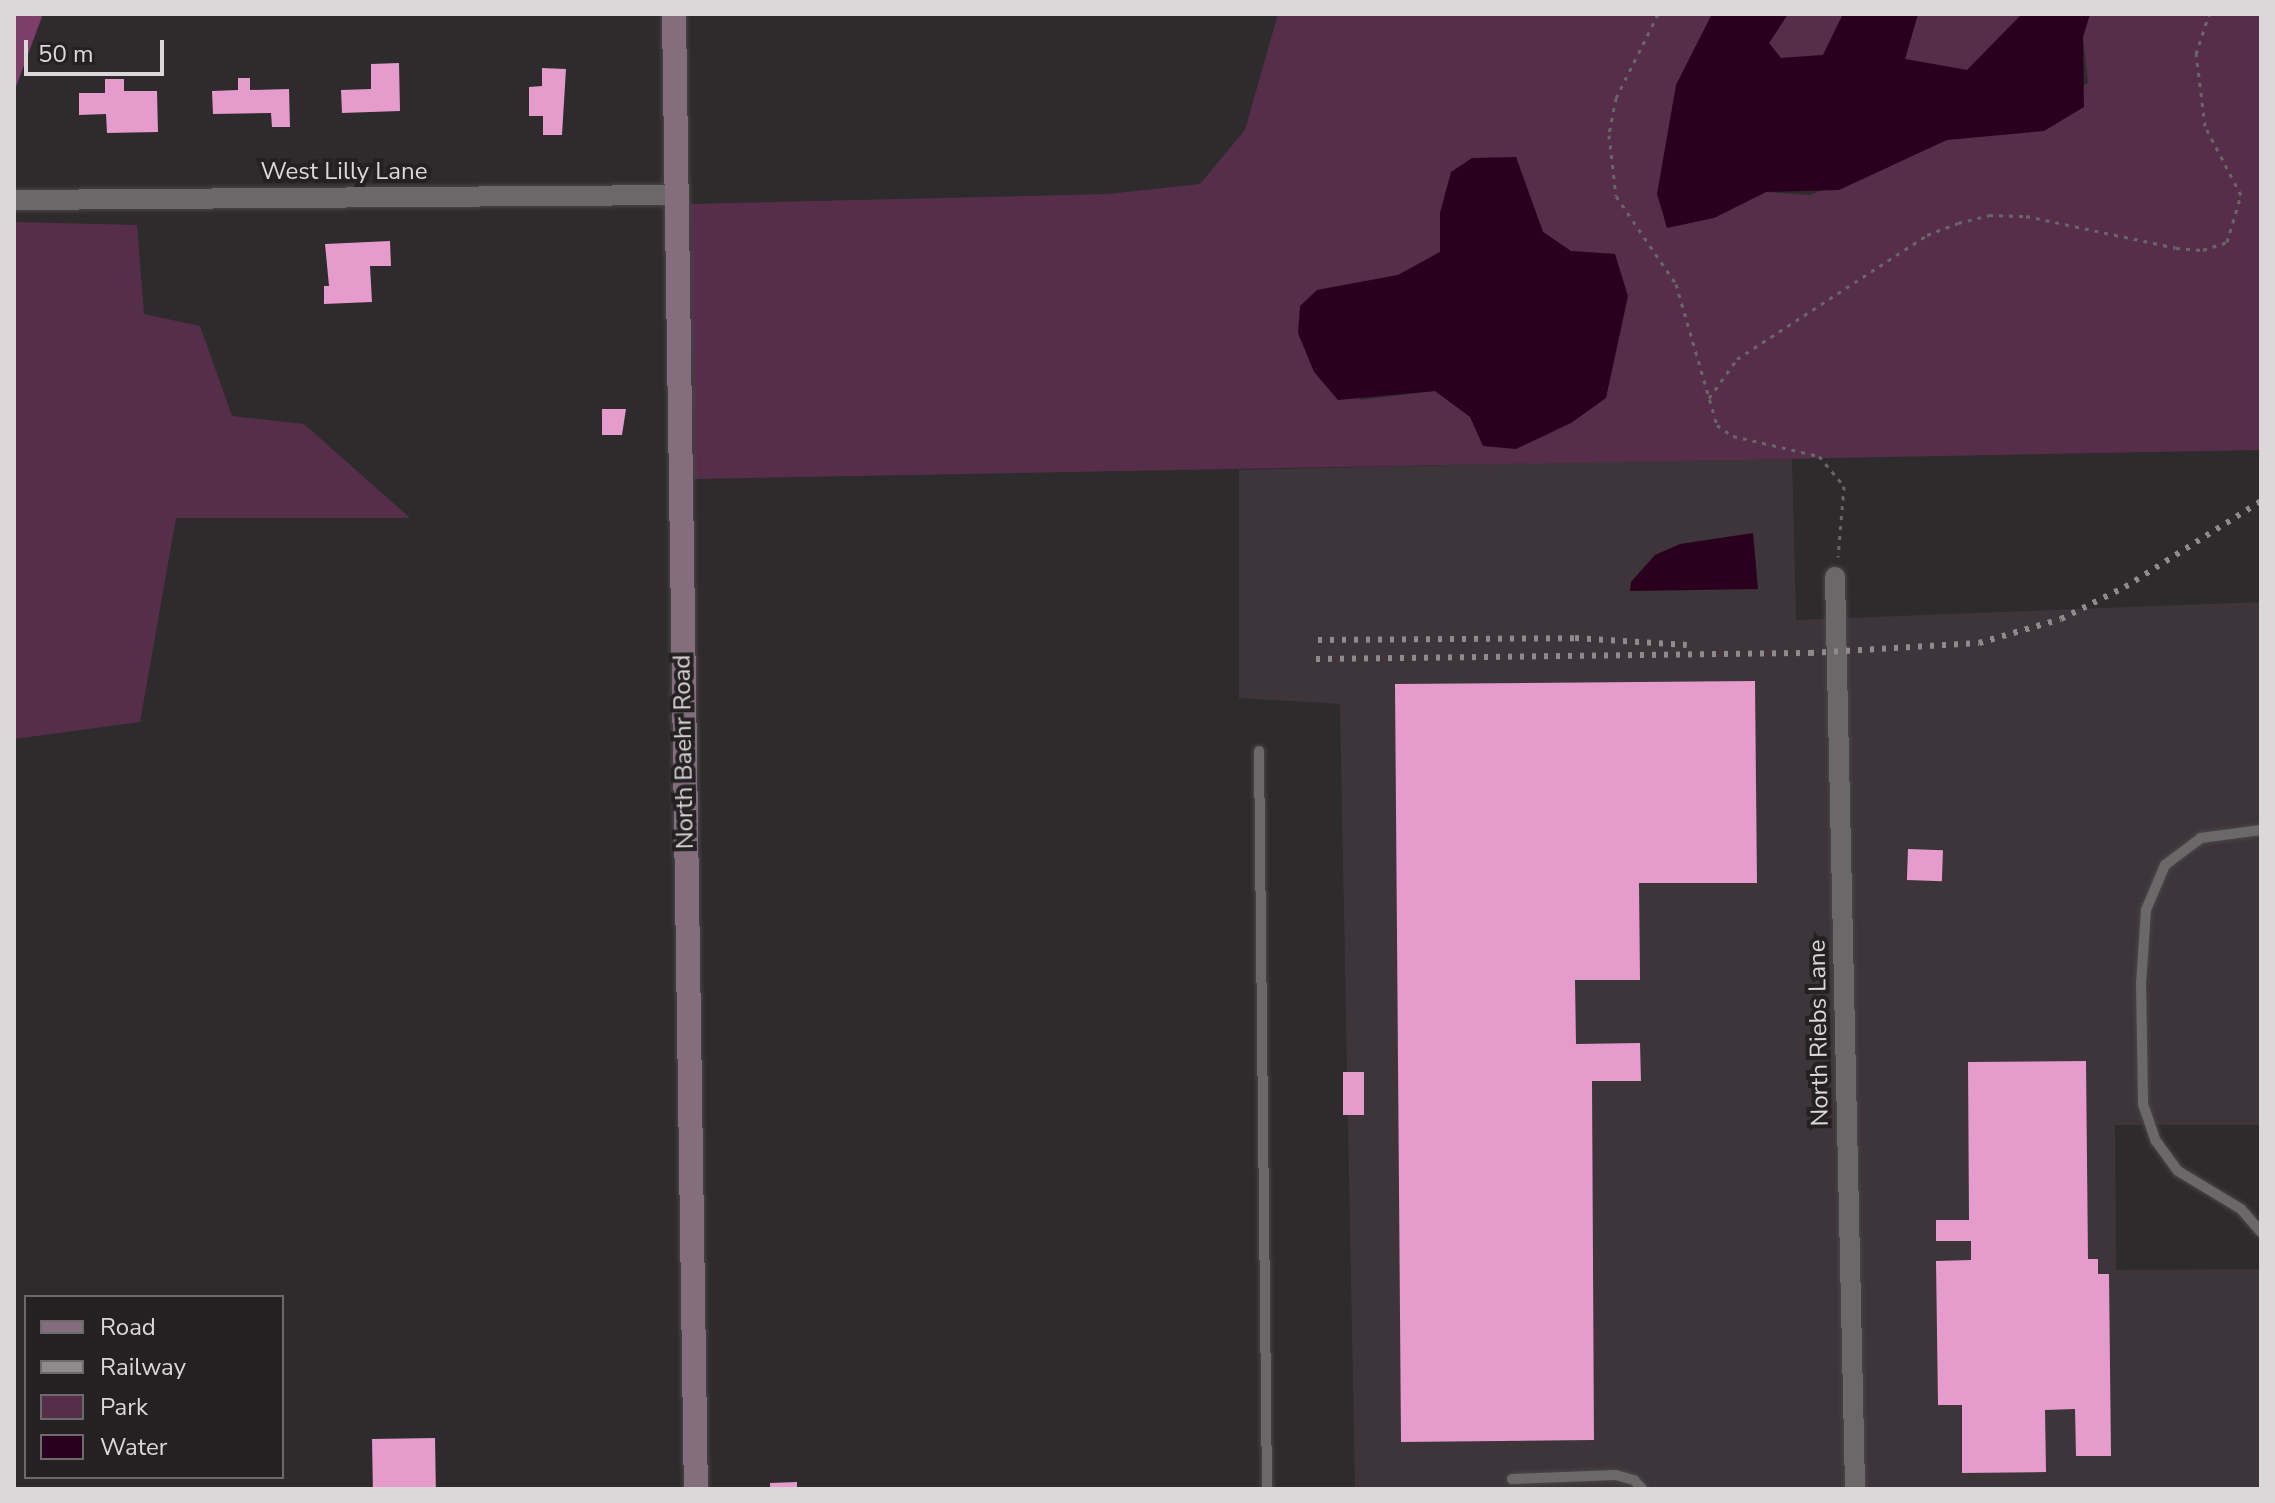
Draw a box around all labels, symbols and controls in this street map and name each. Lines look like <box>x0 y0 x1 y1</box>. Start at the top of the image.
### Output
scale bar <box>28 24 168 74</box>
text: 50 m <box>38 38 94 70</box>
street label: West Lilly Lane <box>261 158 427 186</box>
street label: North Baehr Road <box>668 655 700 849</box>
street label: North Riebs Lane <box>1803 939 1835 1127</box>
legend <box>24 1295 284 1479</box>
text: Road <box>100 1311 156 1343</box>
text: Railway <box>100 1351 186 1383</box>
text: Park <box>100 1391 148 1423</box>
text: Water <box>100 1431 167 1463</box>

